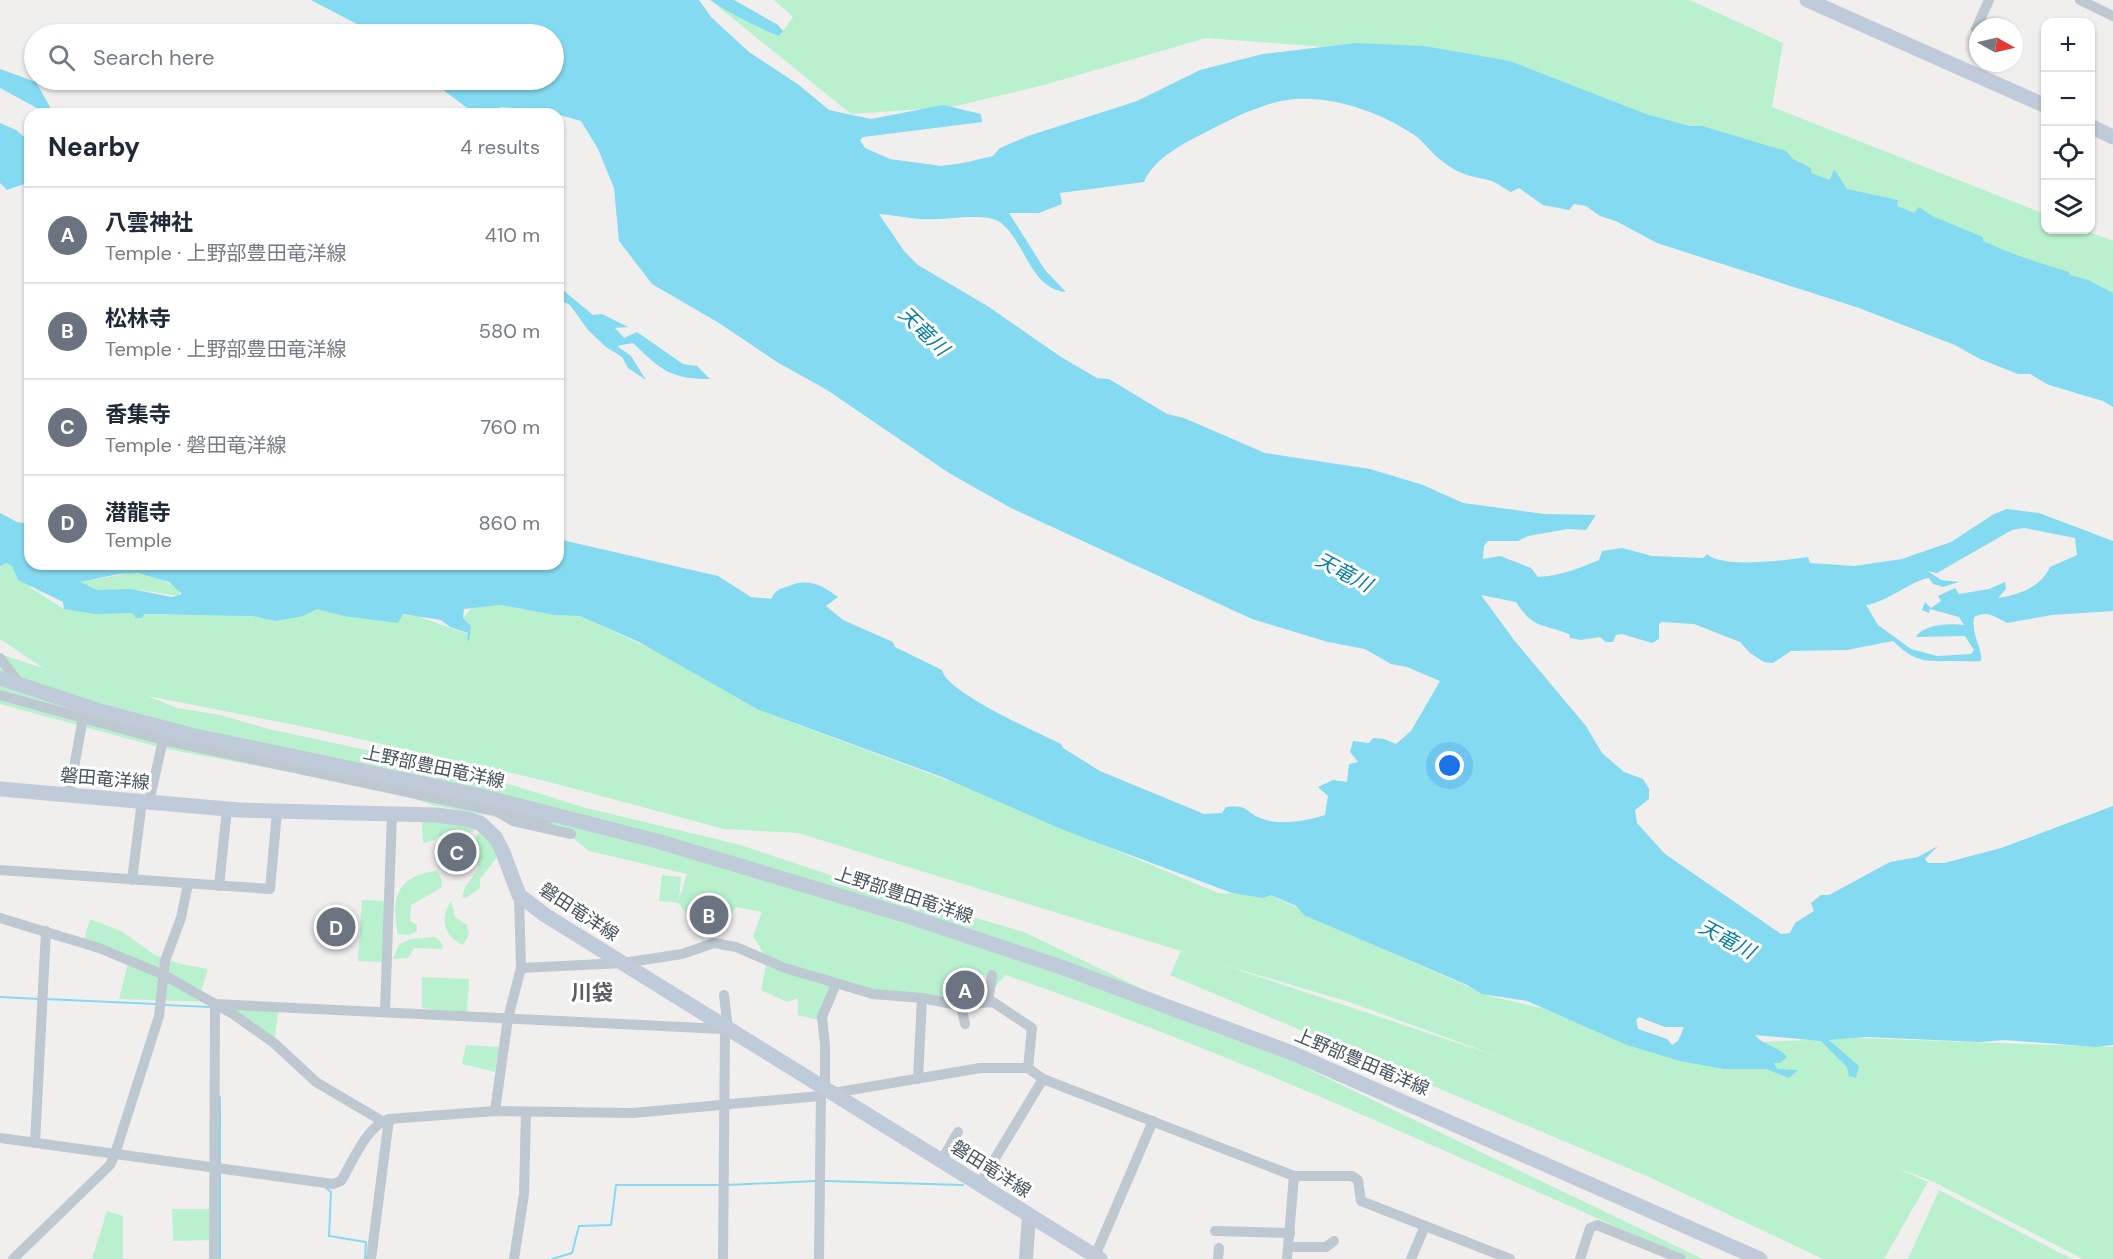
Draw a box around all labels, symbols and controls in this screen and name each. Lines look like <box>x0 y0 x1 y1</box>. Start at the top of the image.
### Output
north arrow <box>1969 18 2023 72</box>
map controls <box>2041 18 2095 234</box>
button: + <box>2041 18 2095 72</box>
search box <box>24 24 564 90</box>
icon: search <box>45 41 78 74</box>
text: Search here <box>93 43 214 72</box>
button: − <box>2041 72 2095 126</box>
button: locate <box>2041 126 2095 180</box>
text: Nearby <box>48 130 140 164</box>
text: 4 results <box>460 134 540 160</box>
button: layers <box>2041 180 2095 234</box>
text: 八雲神社 <box>105 208 193 237</box>
text: A <box>60 222 75 248</box>
text: 410 m <box>485 222 540 248</box>
text: Temple · 上野部豊田竜洋線 <box>105 240 347 266</box>
water label: 天竜川 <box>893 301 956 363</box>
text: 松林寺 <box>105 304 171 333</box>
text: B <box>61 318 74 344</box>
text: 580 m <box>479 318 540 344</box>
text: Temple · 上野部豊田竜洋線 <box>105 336 347 362</box>
text: 香集寺 <box>105 400 171 429</box>
text: C <box>60 414 75 440</box>
text: 760 m <box>480 414 540 440</box>
text: Temple · 磐田竜洋線 <box>105 432 287 458</box>
text: 潜龍寺 <box>105 498 171 527</box>
text: D <box>60 510 75 536</box>
text: 860 m <box>478 510 540 536</box>
text: Temple <box>105 527 172 553</box>
water label: 天竜川 <box>1311 546 1378 599</box>
street label: 上野部豊田竜洋線 <box>361 740 507 794</box>
your location <box>1435 751 1464 780</box>
street label: 磐田竜洋線 <box>59 763 151 795</box>
pin: C <box>438 830 476 874</box>
street label: 上野部豊田竜洋線 <box>832 861 976 929</box>
street label: 磐田竜洋線 <box>535 877 623 947</box>
pin: B <box>690 892 728 938</box>
pin: D <box>316 904 356 950</box>
water label: 天竜川 <box>1694 913 1761 966</box>
pin: A <box>946 968 984 1012</box>
district label: 川袋 <box>571 979 613 1007</box>
street label: 上野部豊田竜洋線 <box>1291 1023 1433 1101</box>
street label: 磐田竜洋線 <box>946 1135 1036 1203</box>

